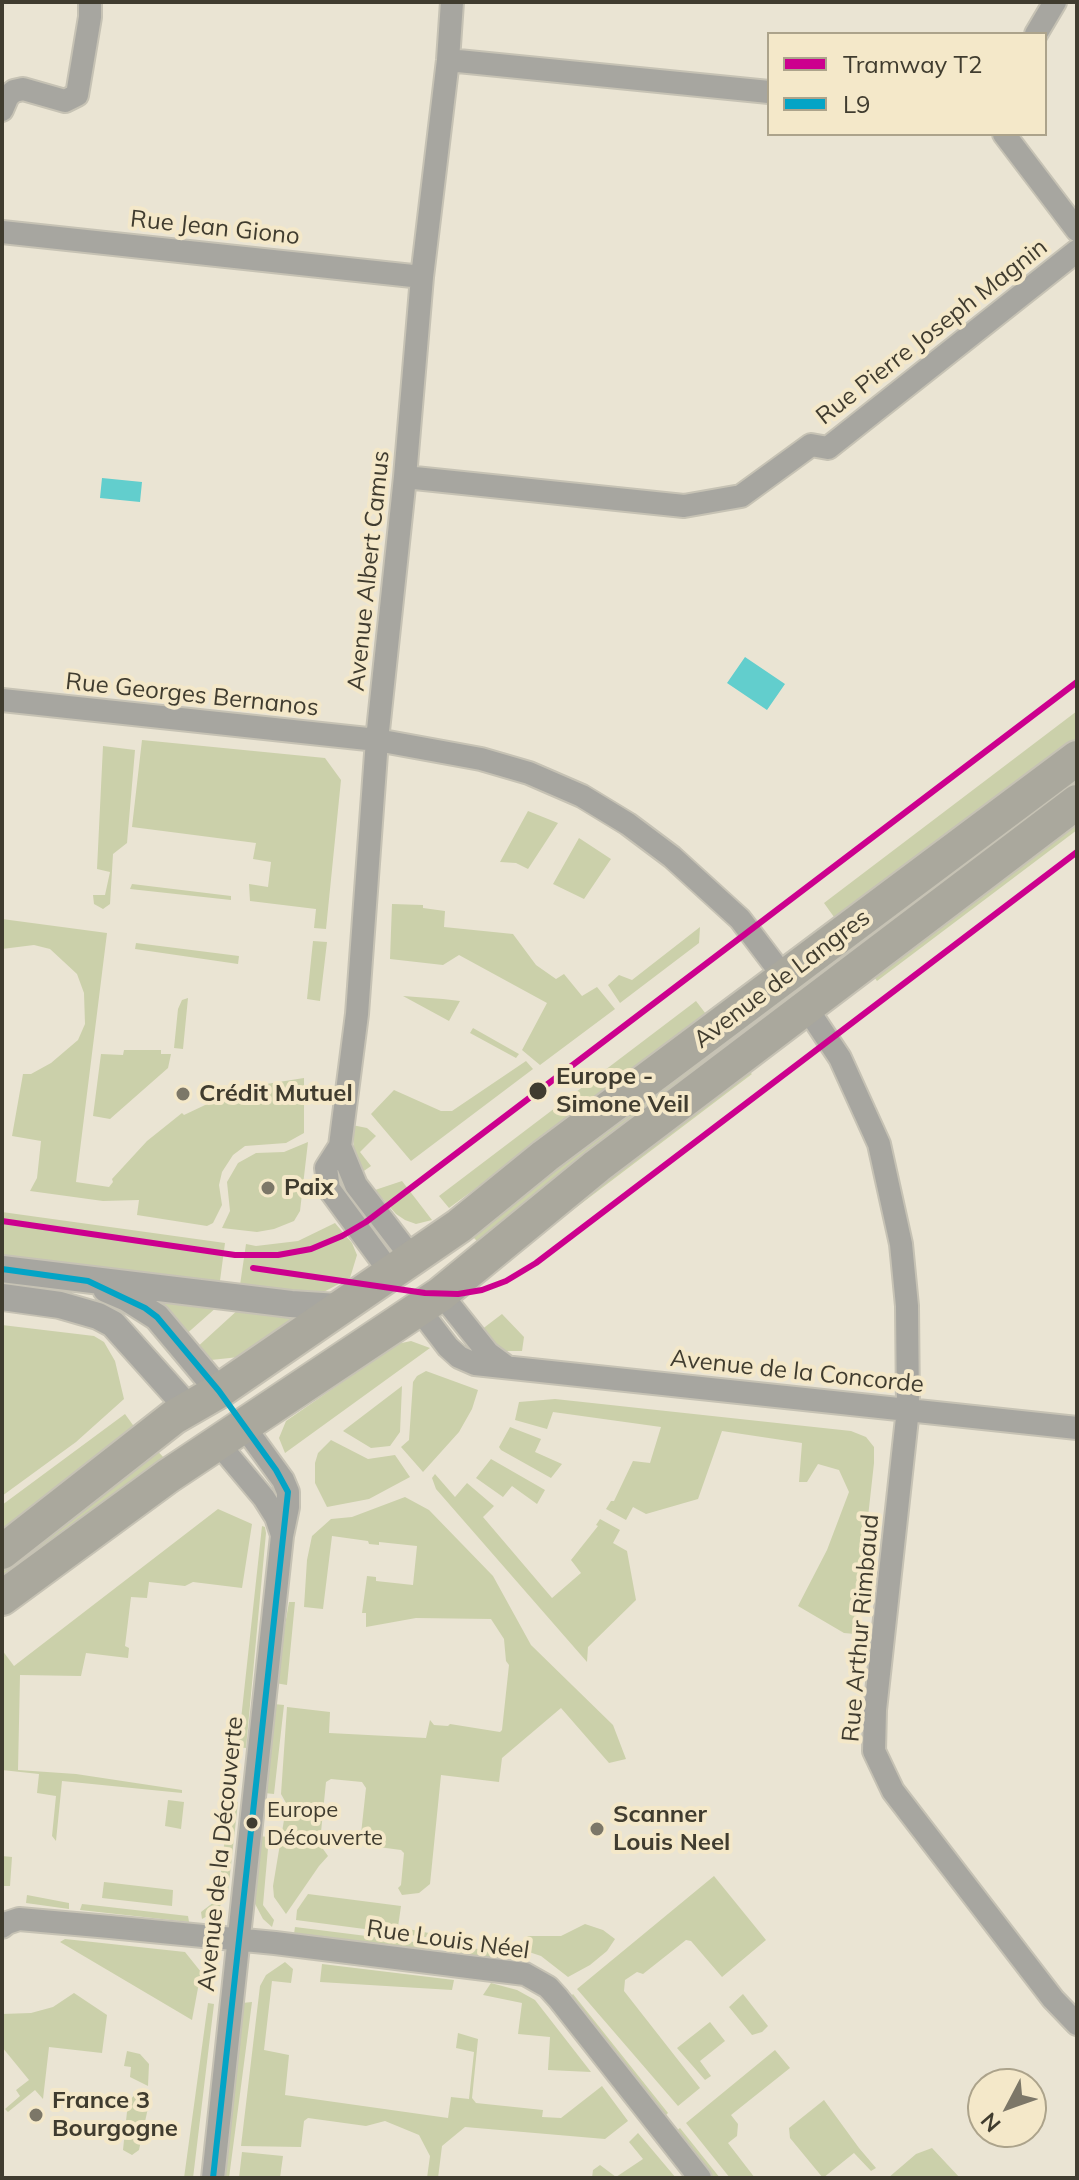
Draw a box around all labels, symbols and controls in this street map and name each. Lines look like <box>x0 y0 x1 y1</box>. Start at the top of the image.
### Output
legend <box>767 32 1047 136</box>
text: Tramway T2 <box>843 49 982 79</box>
text: L9 <box>843 89 870 119</box>
street label: Rue Jean Giono <box>129 205 301 251</box>
street label: Rue Pierre Joseph Magnin <box>811 233 1053 431</box>
street label: Avenue Albert Camus <box>342 449 396 693</box>
street label: Rue Georges Bernanos <box>64 667 320 723</box>
street label: Avenue de Langres <box>688 903 876 1055</box>
place label: Europe - Simone Veil <box>556 1063 689 1119</box>
place label: Crédit Mutuel <box>199 1080 353 1108</box>
marker: Europe - Simone Veil <box>527 1080 549 1102</box>
marker: Crédit Mutuel <box>174 1085 192 1103</box>
place label: Paix <box>284 1174 334 1202</box>
marker: Paix <box>259 1179 277 1197</box>
street label: Avenue de la Concorde <box>669 1344 925 1400</box>
street label: Rue Arthur Rimbaud <box>837 1513 885 1743</box>
street label: Avenue de la Découverte <box>192 1715 250 1993</box>
place label: Europe Découverte <box>267 1797 383 1848</box>
place label: Scanner Louis Neel <box>613 1801 730 1857</box>
marker: Europe Découverte <box>244 1815 260 1831</box>
marker: Scanner Louis Neel <box>588 1820 606 1838</box>
street label: Rue Louis Néel <box>365 1914 531 1966</box>
north arrow <box>967 2068 1047 2148</box>
place label: France 3 Bourgogne <box>52 2087 178 2143</box>
marker: France 3 Bourgogne <box>27 2106 45 2124</box>
text: N <box>974 2107 1006 2138</box>

